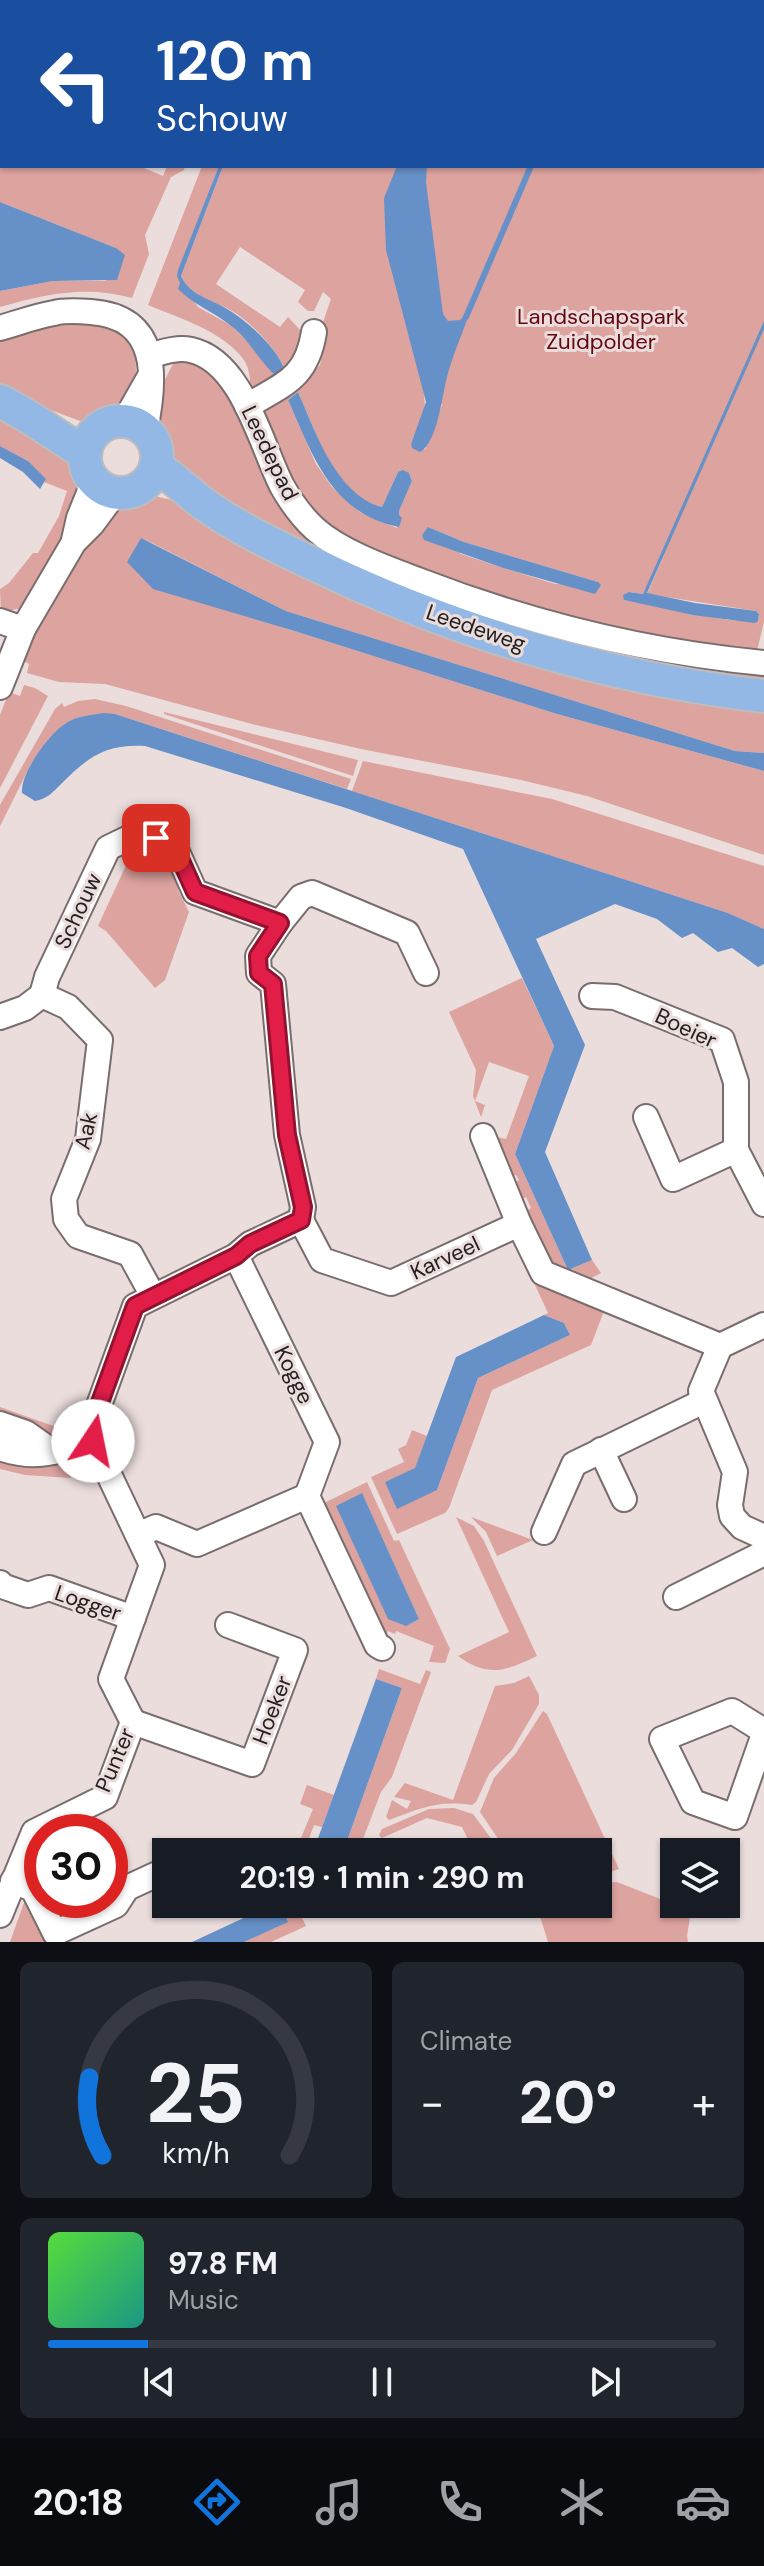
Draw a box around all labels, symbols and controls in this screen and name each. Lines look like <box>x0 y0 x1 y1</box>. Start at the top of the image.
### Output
text: 120 m <box>156 24 314 97</box>
icon: left <box>24 32 128 136</box>
text: Schouw <box>156 95 288 142</box>
park label: Landschapspark Zuidpolder <box>517 302 685 356</box>
street label: Leedepad <box>235 401 305 505</box>
street label: Leedeweg <box>423 598 529 658</box>
pin <box>122 804 190 872</box>
icon: arrive <box>134 816 178 860</box>
street label: Schouw <box>48 868 108 954</box>
street label: Boeier <box>651 1001 721 1055</box>
street label: Aak <box>68 1110 104 1152</box>
street label: Karveel <box>406 1229 484 1287</box>
street label: Kogge <box>268 1341 320 1409</box>
position arrow <box>51 1399 135 1483</box>
street label: Logger <box>51 1578 125 1628</box>
street label: Hoeker <box>246 1671 298 1749</box>
street label: Punter <box>89 1724 141 1796</box>
speed limit sign: 30 <box>24 1814 128 1918</box>
map controls <box>660 1838 740 1918</box>
button: layers <box>660 1838 740 1918</box>
text: 20:19 · 1 min · 290 m <box>240 1858 524 1897</box>
text: Climate <box>420 2024 512 2058</box>
text: 25 <box>146 2039 246 2148</box>
text: 20° <box>519 2063 617 2142</box>
text: − <box>420 2074 444 2132</box>
text: + <box>692 2074 716 2132</box>
text: km/h <box>162 2135 230 2172</box>
text: 97.8 FM <box>168 2244 278 2283</box>
text: Music <box>168 2283 239 2317</box>
icon: previous <box>137 2360 181 2404</box>
icon: pause <box>360 2360 404 2404</box>
icon: next <box>583 2360 627 2404</box>
icon: directions <box>189 2474 245 2530</box>
icon: music <box>311 2474 367 2530</box>
icon: phone <box>432 2474 488 2530</box>
icon: climate <box>554 2474 610 2530</box>
icon: car <box>675 2474 731 2530</box>
text: 20:18 <box>33 2479 124 2526</box>

